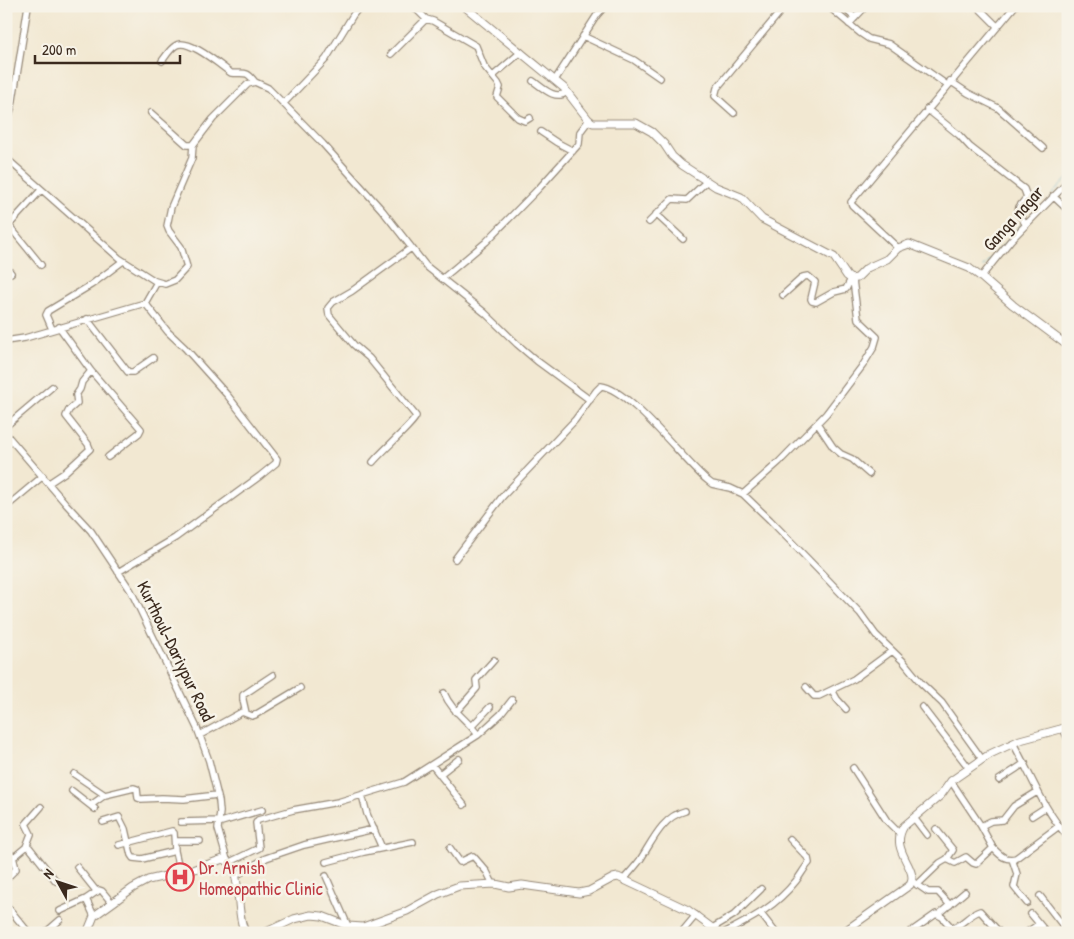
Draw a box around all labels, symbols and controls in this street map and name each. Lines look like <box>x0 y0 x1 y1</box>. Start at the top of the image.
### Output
scale bar <box>35 32 180 64</box>
text: 200 m <box>42 39 76 60</box>
street label: Ganga nagar <box>977 180 1049 256</box>
street label: Kurthoul-Dariypur Road <box>131 577 221 725</box>
place label: Dr. Arnish Homeopathic Clinic <box>199 855 323 901</box>
north arrow <box>32 856 82 906</box>
hospital icon: Dr. Arnish Homeopathic Clinic <box>165 862 195 892</box>
text: N <box>38 864 58 882</box>

